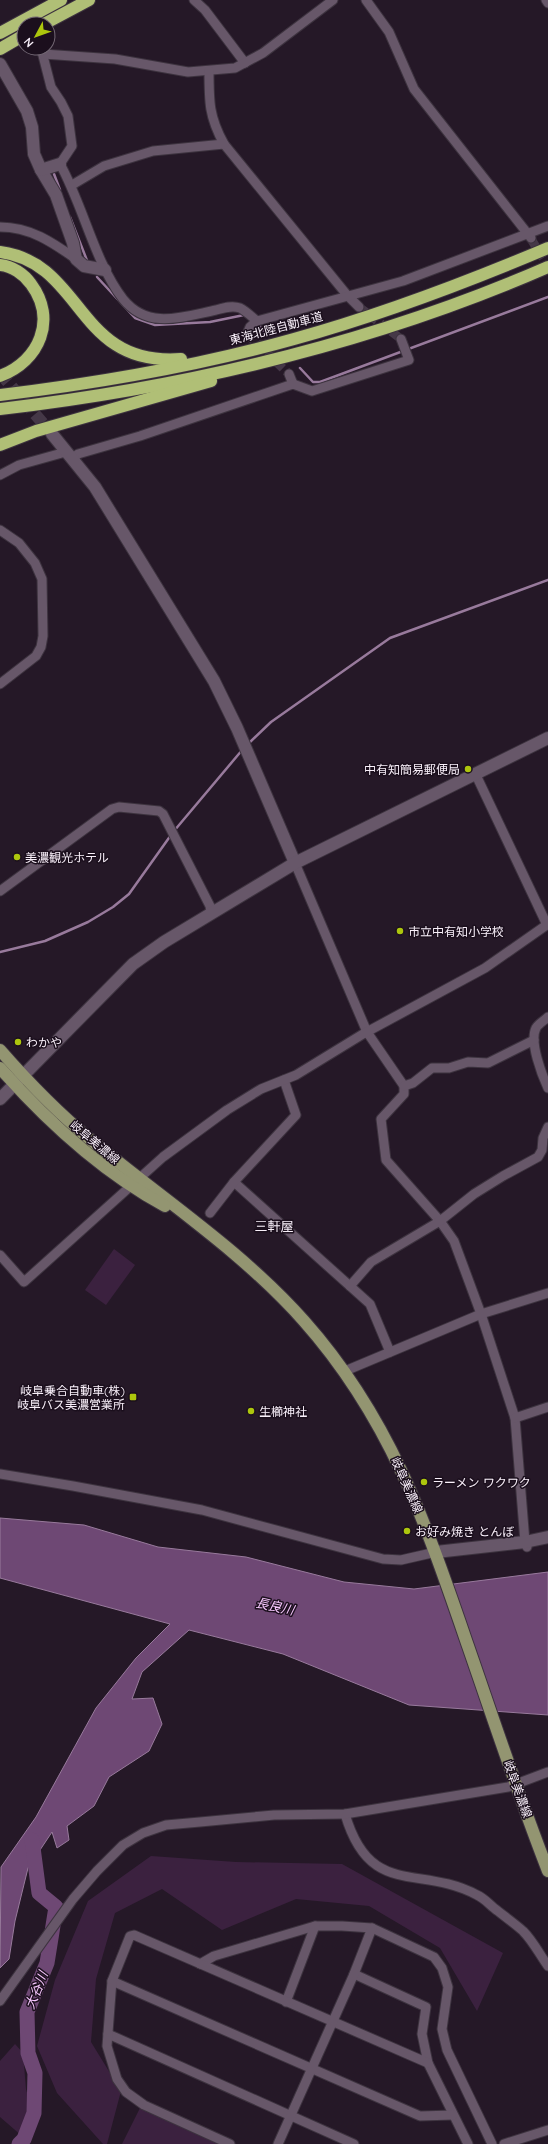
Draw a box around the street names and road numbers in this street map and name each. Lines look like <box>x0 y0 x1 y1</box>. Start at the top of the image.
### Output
street label: 東海北陸自動車道 <box>228 308 324 348</box>
street label: 岐阜美濃線 <box>67 1117 123 1167</box>
street label: 岐阜美濃線 <box>388 1455 426 1515</box>
street label: 岐阜美濃線 <box>501 1758 535 1820</box>

